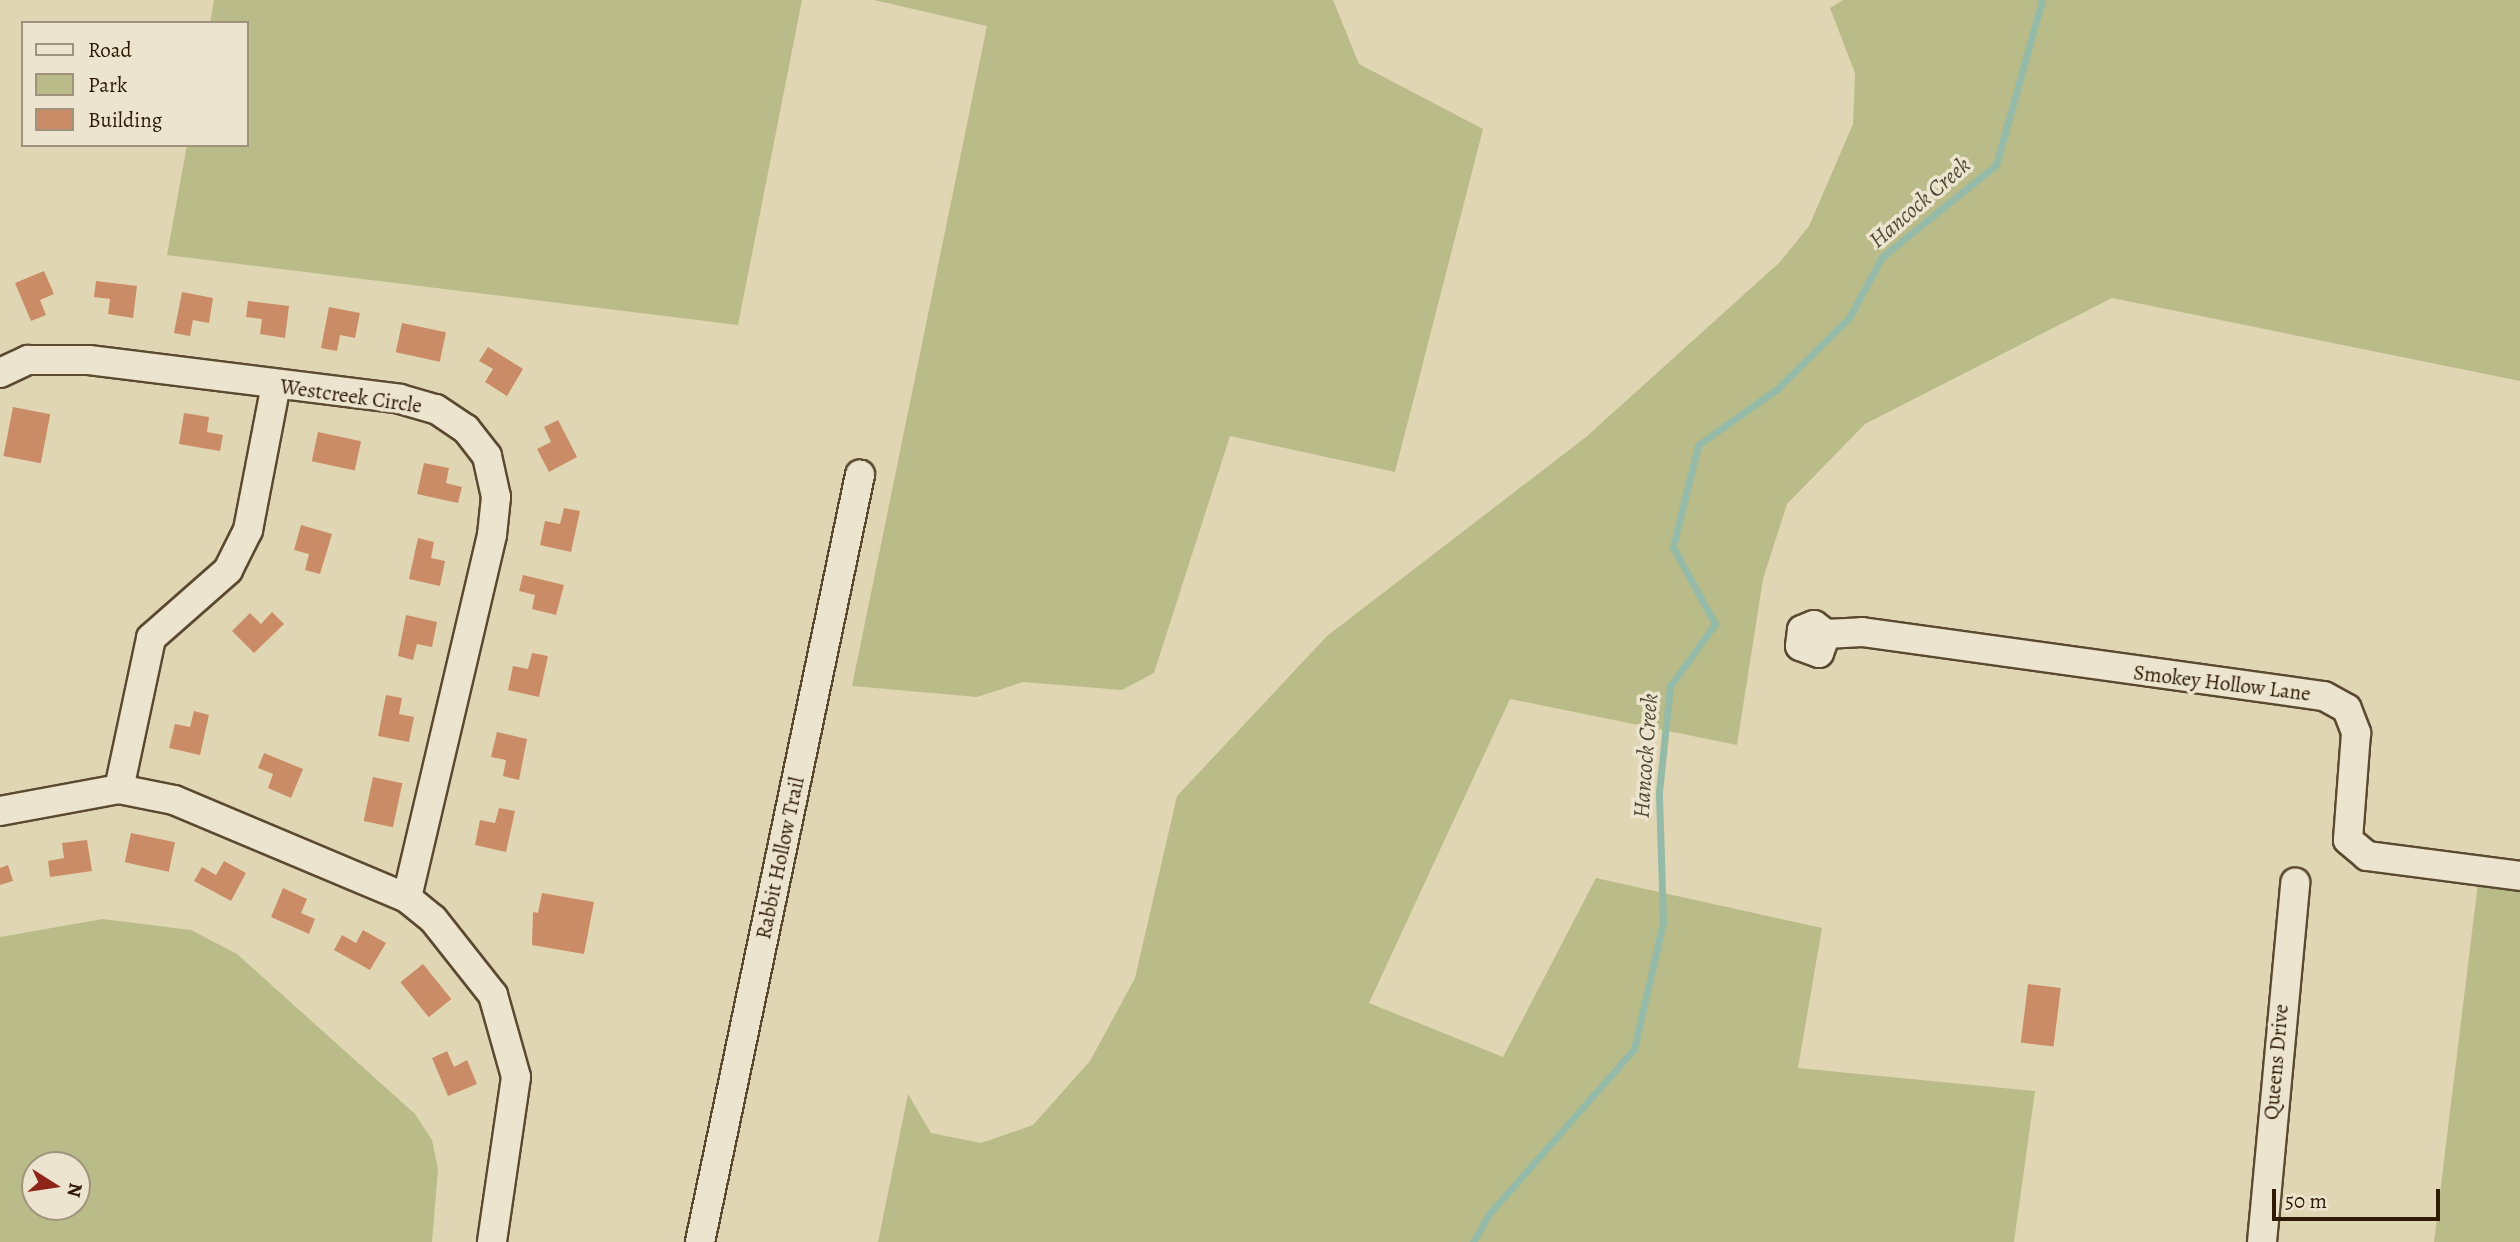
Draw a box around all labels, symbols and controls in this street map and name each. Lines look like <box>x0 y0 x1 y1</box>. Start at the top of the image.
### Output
legend <box>21 21 248 147</box>
text: Road <box>88 36 132 64</box>
text: Park <box>88 71 127 99</box>
text: Building <box>88 106 162 134</box>
water label: Hancock Creek <box>1864 152 1976 254</box>
street label: Westcreek Circle <box>279 374 423 418</box>
street label: Smokey Hollow Lane <box>2132 660 2312 706</box>
water label: Hancock Creek <box>1628 693 1664 819</box>
street label: Rabbit Hollow Trail <box>750 775 810 941</box>
street label: Queens Drive <box>2258 1003 2294 1121</box>
north arrow <box>21 1151 91 1221</box>
scale bar <box>2275 1176 2443 1220</box>
text: N <box>60 1180 89 1199</box>
text: 50 m <box>2285 1187 2327 1215</box>

